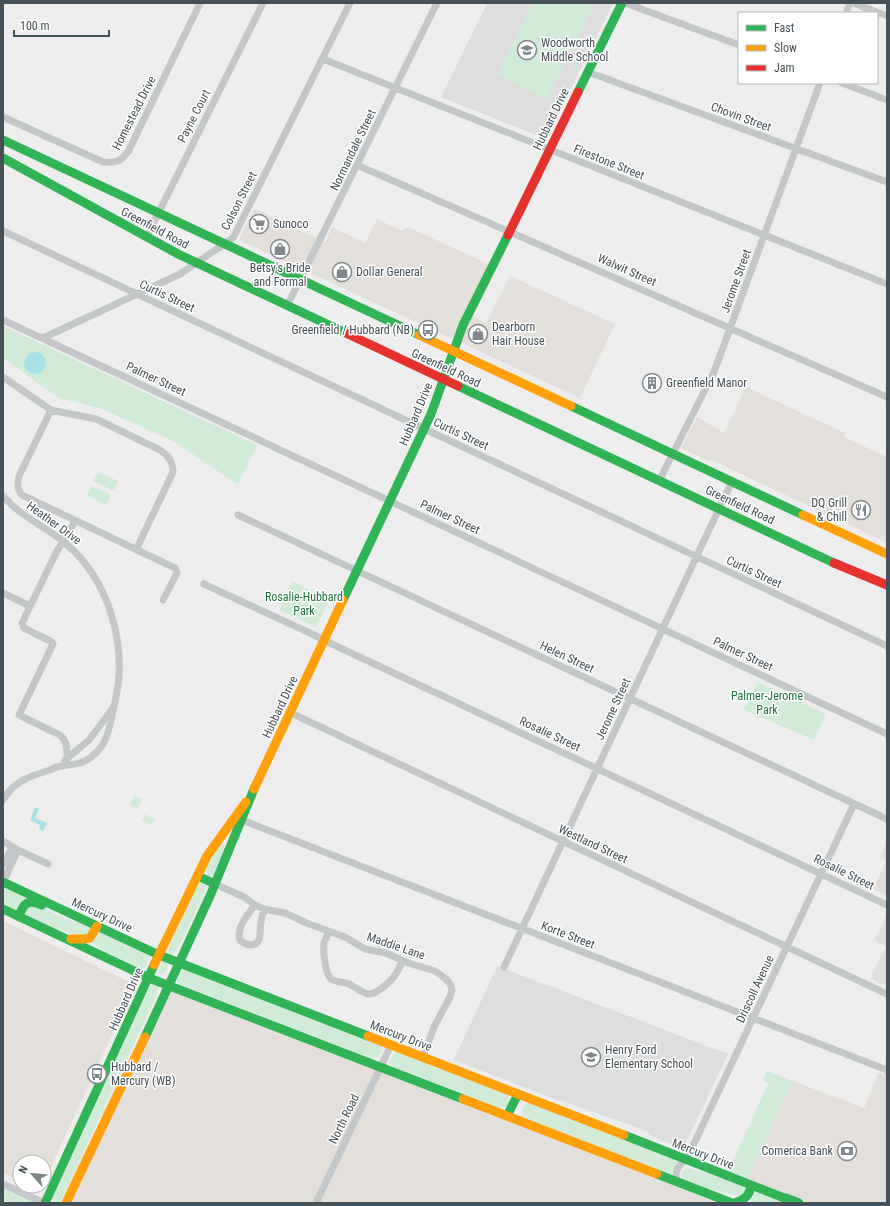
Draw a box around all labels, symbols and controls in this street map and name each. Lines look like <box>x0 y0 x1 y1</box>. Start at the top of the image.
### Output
scale bar <box>14 12 109 38</box>
legend <box>738 12 878 84</box>
text: 100 m <box>20 19 50 33</box>
text: Fast <box>774 21 795 35</box>
place label: Woodworth Middle School <box>541 36 608 64</box>
school or university icon: Woodworth Middle School <box>516 39 538 61</box>
text: Slow <box>774 41 797 55</box>
text: Jam <box>774 61 795 75</box>
street label: Homestead Drive <box>109 73 159 152</box>
street label: Hubbard Drive <box>530 85 572 152</box>
street label: Payne Court <box>175 87 214 145</box>
street label: Chovin Street <box>709 100 773 135</box>
street label: Normandale Street <box>327 107 379 193</box>
street label: Firestone Street <box>572 141 647 183</box>
street label: Colson Street <box>218 169 260 233</box>
street label: Greenfield Road <box>119 204 191 252</box>
supermarket icon: Sunoco <box>248 213 270 235</box>
place label: Sunoco <box>273 217 308 231</box>
shop icon: Betsy's Bride and Formal <box>269 238 291 260</box>
street label: Jerome Street <box>718 247 754 315</box>
street label: Walwit Street <box>596 251 659 289</box>
place label: Betsy's Bride and Formal <box>250 261 311 289</box>
shop icon: Dollar General <box>331 261 353 283</box>
place label: Dollar General <box>356 265 423 279</box>
street label: Curtis Street <box>137 277 197 315</box>
bus stop icon: Greenfield / Hubbard (NB) <box>417 319 439 341</box>
place label: Dearborn Hair House <box>492 320 545 348</box>
place label: Greenfield / Hubbard (NB) <box>291 323 414 337</box>
shop icon: Dearborn Hair House <box>467 323 489 345</box>
street label: Greenfield Road <box>409 346 483 390</box>
street label: Palmer Street <box>124 359 188 399</box>
building icon: Greenfield Manor <box>641 372 663 394</box>
place label: Greenfield Manor <box>666 376 747 390</box>
street label: Hubbard Drive <box>396 380 436 448</box>
street label: Curtis Street <box>431 415 491 453</box>
street label: Greenfield Road <box>703 483 777 527</box>
place label: DQ Grill & Chill <box>811 496 847 524</box>
street label: Palmer Street <box>418 497 482 537</box>
street label: Heather Drive <box>24 498 84 548</box>
restaurant icon: DQ Grill & Chill <box>850 499 872 521</box>
street label: Curtis Street <box>724 553 784 591</box>
park label: Rosalie-Hubbard Park <box>265 590 343 618</box>
street label: Palmer Street <box>711 634 775 674</box>
street label: Helen Street <box>538 638 597 676</box>
street label: Hubbard Drive <box>259 673 301 740</box>
street label: Jerome Street <box>593 675 634 742</box>
park label: Palmer-Jerome Park <box>731 689 803 717</box>
street label: Rosalie Street <box>517 714 583 754</box>
street label: Westland Street <box>556 822 630 866</box>
street label: Rosalie Street <box>811 851 877 893</box>
street label: Mercury Drive <box>70 895 135 935</box>
street label: Korte Street <box>539 918 597 952</box>
street label: Maddie Lane <box>365 929 427 963</box>
street label: Driscoll Avenue <box>733 953 777 1025</box>
street label: Hubbard Drive <box>106 965 146 1032</box>
street label: Mercury Drive <box>368 1018 434 1054</box>
place label: Henry Ford Elementary School <box>605 1043 693 1071</box>
school or university icon: Henry Ford Elementary School <box>580 1046 602 1068</box>
place label: Hubbard / Mercury (WB) <box>111 1060 175 1088</box>
bus stop icon: Hubbard / Mercury (WB) <box>86 1063 108 1085</box>
street label: North Road <box>326 1092 362 1146</box>
street label: Mercury Drive <box>670 1136 736 1172</box>
bank icon: Comerica Bank <box>836 1140 858 1162</box>
place label: Comerica Bank <box>762 1144 834 1158</box>
north arrow <box>12 1154 52 1194</box>
text: N <box>16 1164 31 1176</box>

